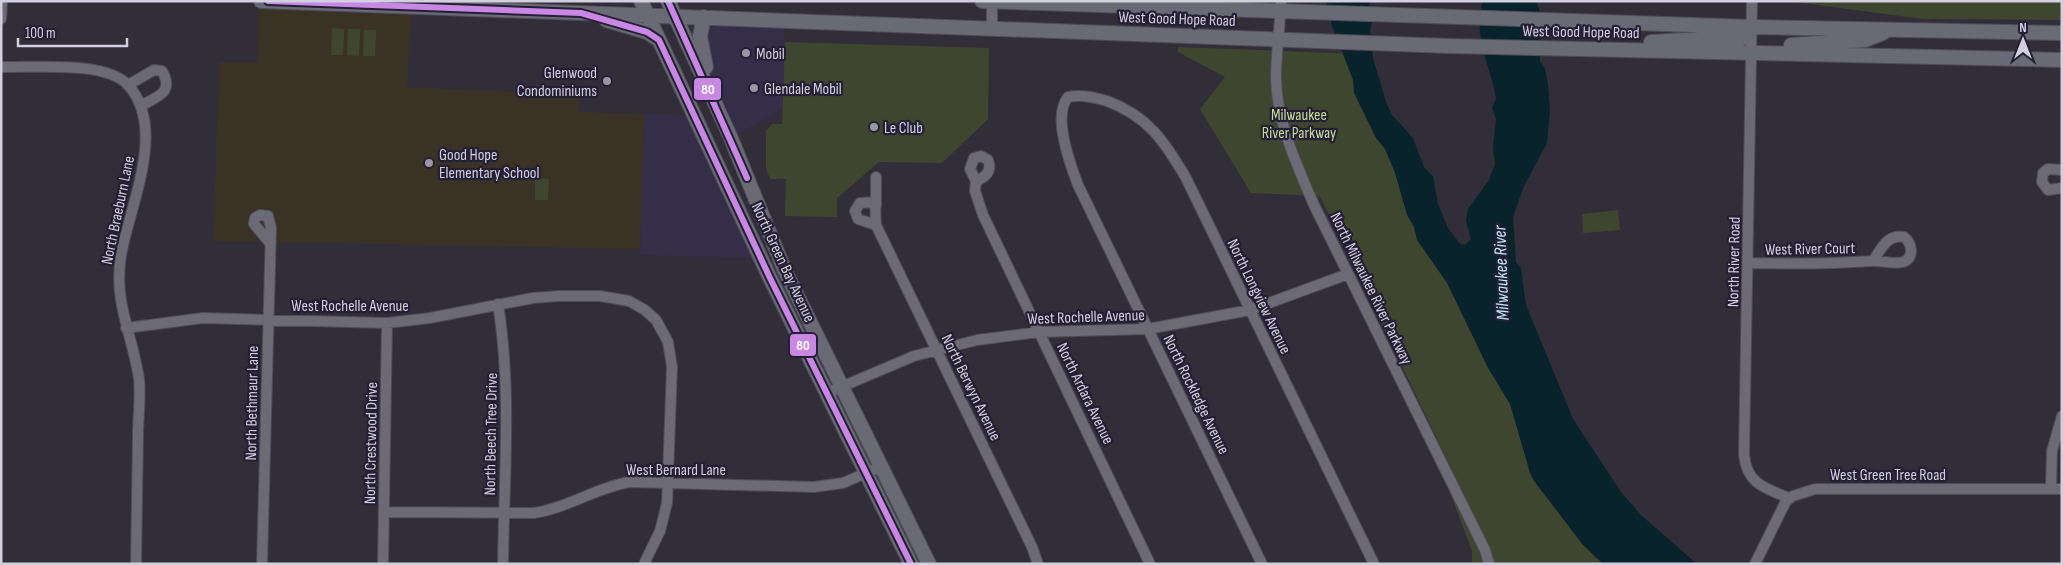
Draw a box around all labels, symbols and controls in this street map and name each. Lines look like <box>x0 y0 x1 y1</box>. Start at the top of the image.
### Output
street label: West Good Hope Road <box>1118 8 1236 31</box>
scale bar <box>18 15 126 47</box>
north arrow <box>1998 15 2048 65</box>
text: N <box>2019 19 2027 36</box>
street label: West Good Hope Road <box>1522 22 1640 43</box>
text: 100 m <box>25 24 56 43</box>
place label: Mobil <box>756 45 785 64</box>
marker: Mobil <box>740 47 752 59</box>
place label: Glenwood Condominiums <box>517 64 597 101</box>
marker: Glenwood Condominiums <box>601 75 613 87</box>
line badge: 80 <box>693 77 722 101</box>
place label: Glendale Mobil <box>764 80 842 99</box>
text: 80 <box>701 81 715 98</box>
marker: Glendale Mobil <box>748 82 760 94</box>
park label: Milwaukee River Parkway <box>1262 106 1336 143</box>
place label: Le Club <box>884 119 923 138</box>
marker: Le Club <box>868 121 880 133</box>
place label: Good Hope Elementary School <box>439 146 539 183</box>
street label: North Braeburn Lane <box>98 154 139 266</box>
marker: Good Hope Elementary School <box>423 157 435 169</box>
street label: North Green Bay Avenue <box>747 200 819 325</box>
street label: North Milwaukee River Parkway <box>1326 210 1416 368</box>
street label: North River Road <box>1724 217 1745 307</box>
water label: Milwaukee River <box>1489 224 1514 321</box>
street label: North Longview Avenue <box>1223 236 1295 357</box>
street label: West River Court <box>1765 239 1855 260</box>
street label: West Rochelle Avenue <box>291 297 409 316</box>
street label: West Rochelle Avenue <box>1027 306 1145 329</box>
street label: North Berwyn Avenue <box>937 331 1005 444</box>
street label: North Rockledge Avenue <box>1158 332 1233 458</box>
line badge: 80 <box>789 333 817 357</box>
text: 80 <box>796 337 810 354</box>
street label: North Ardara Avenue <box>1052 340 1117 447</box>
street label: North Bethmaur Lane <box>242 346 263 461</box>
street label: North Beech Tree Drive <box>481 373 502 495</box>
street label: North Crestwood Drive <box>361 382 382 504</box>
street label: West Bernard Lane <box>626 461 726 480</box>
street label: West Green Tree Road <box>1830 466 1946 485</box>

